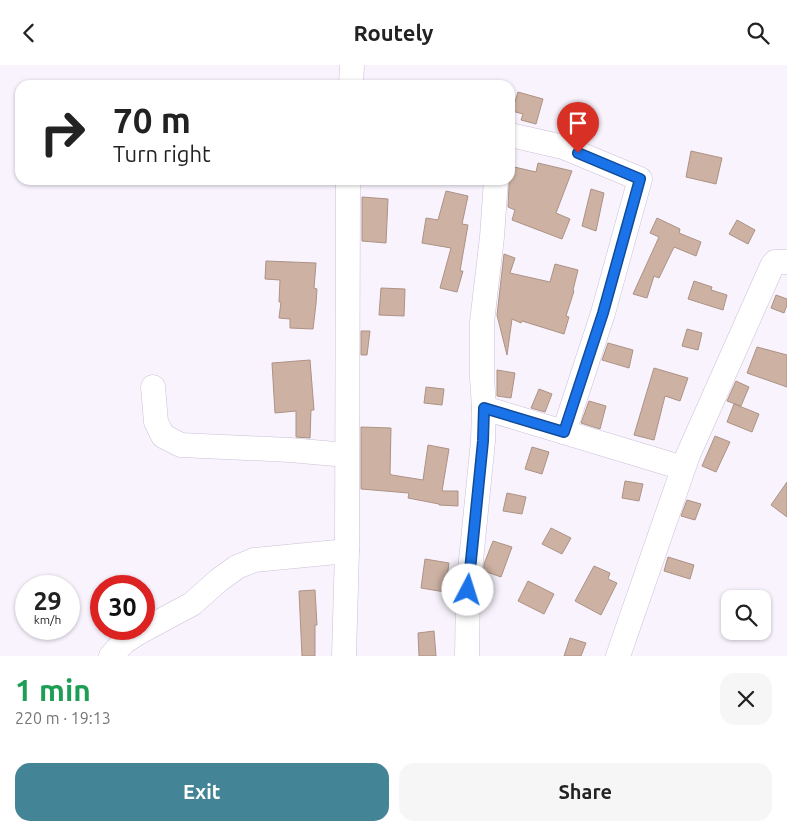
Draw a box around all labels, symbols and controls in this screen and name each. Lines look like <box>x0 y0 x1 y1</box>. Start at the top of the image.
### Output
icon: back <box>15 19 43 47</box>
icon: search <box>744 19 772 47</box>
text: Routely <box>353 20 434 45</box>
icon: right <box>30 100 95 165</box>
text: 70 m <box>113 100 191 140</box>
pin <box>557 102 599 153</box>
icon: arrive <box>564 109 592 137</box>
text: Turn right <box>113 141 211 166</box>
position arrow <box>441 563 493 615</box>
speed limit sign: 30 <box>90 575 155 640</box>
text: 29 <box>33 587 62 615</box>
map controls <box>721 590 771 640</box>
button: search <box>721 590 771 640</box>
text: km/h <box>34 613 61 626</box>
text: 1 min <box>15 673 91 707</box>
button: close <box>720 673 772 725</box>
text: 220 m · 19:13 <box>15 709 111 727</box>
button: Exit <box>15 763 389 821</box>
button: Share <box>399 763 772 821</box>

